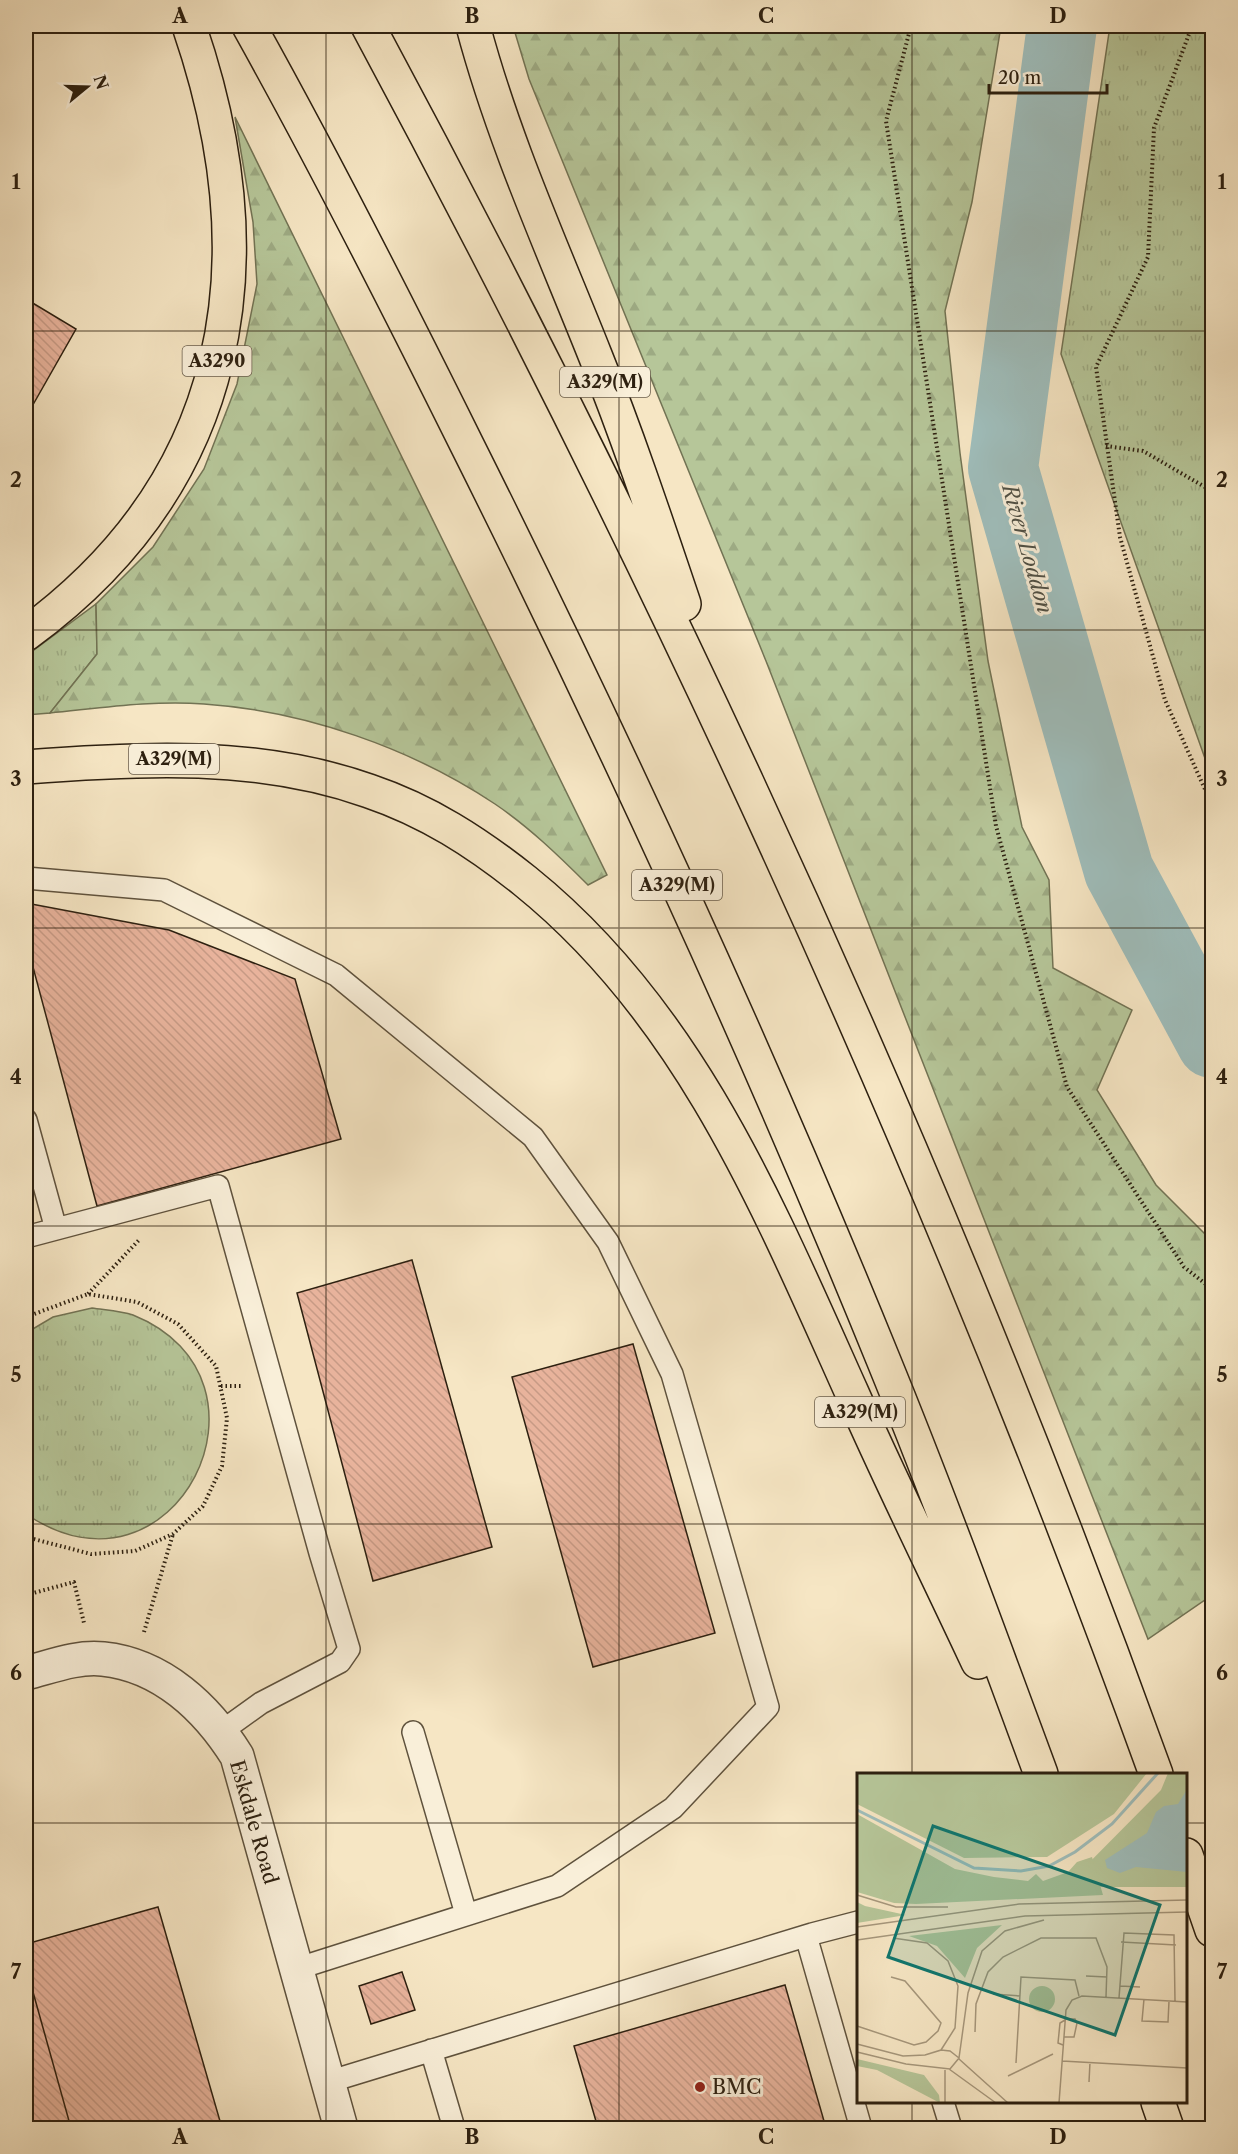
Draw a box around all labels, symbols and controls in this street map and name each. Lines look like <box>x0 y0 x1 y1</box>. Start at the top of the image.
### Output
text: A <box>171 4 188 28</box>
text: B <box>465 4 480 28</box>
text: C <box>758 4 774 28</box>
text: D <box>1049 4 1067 28</box>
north arrow <box>57 57 117 117</box>
scale bar <box>989 57 1108 95</box>
text: 20 m <box>998 67 1042 89</box>
text: N <box>89 72 113 92</box>
text: 1 <box>12 170 21 194</box>
text: 1 <box>1218 170 1227 194</box>
road number: A3290 <box>182 346 252 376</box>
road number: A329(M) <box>560 367 650 397</box>
text: 2 <box>10 468 22 492</box>
text: 2 <box>1216 468 1228 492</box>
water label: River Loddon <box>997 479 1058 616</box>
road number: A329(M) <box>129 744 219 774</box>
text: 3 <box>10 767 22 791</box>
text: 3 <box>1216 767 1228 791</box>
road number: A329(M) <box>632 870 722 900</box>
text: 4 <box>10 1065 22 1089</box>
text: 4 <box>1216 1065 1228 1089</box>
text: 5 <box>10 1363 22 1387</box>
text: 5 <box>1216 1363 1228 1387</box>
road number: A329(M) <box>815 1397 905 1427</box>
text: 6 <box>10 1661 22 1685</box>
text: 6 <box>1216 1661 1228 1685</box>
street label: Eskdale Road <box>225 1757 283 1887</box>
inset map <box>857 1773 1187 2103</box>
text: 7 <box>11 1960 22 1984</box>
text: 7 <box>1217 1960 1228 1984</box>
place label: BMC <box>712 2075 761 2099</box>
marker: BMC <box>693 2080 707 2094</box>
text: A <box>171 2125 188 2149</box>
text: B <box>465 2125 480 2149</box>
text: C <box>758 2125 774 2149</box>
text: D <box>1049 2125 1067 2149</box>

